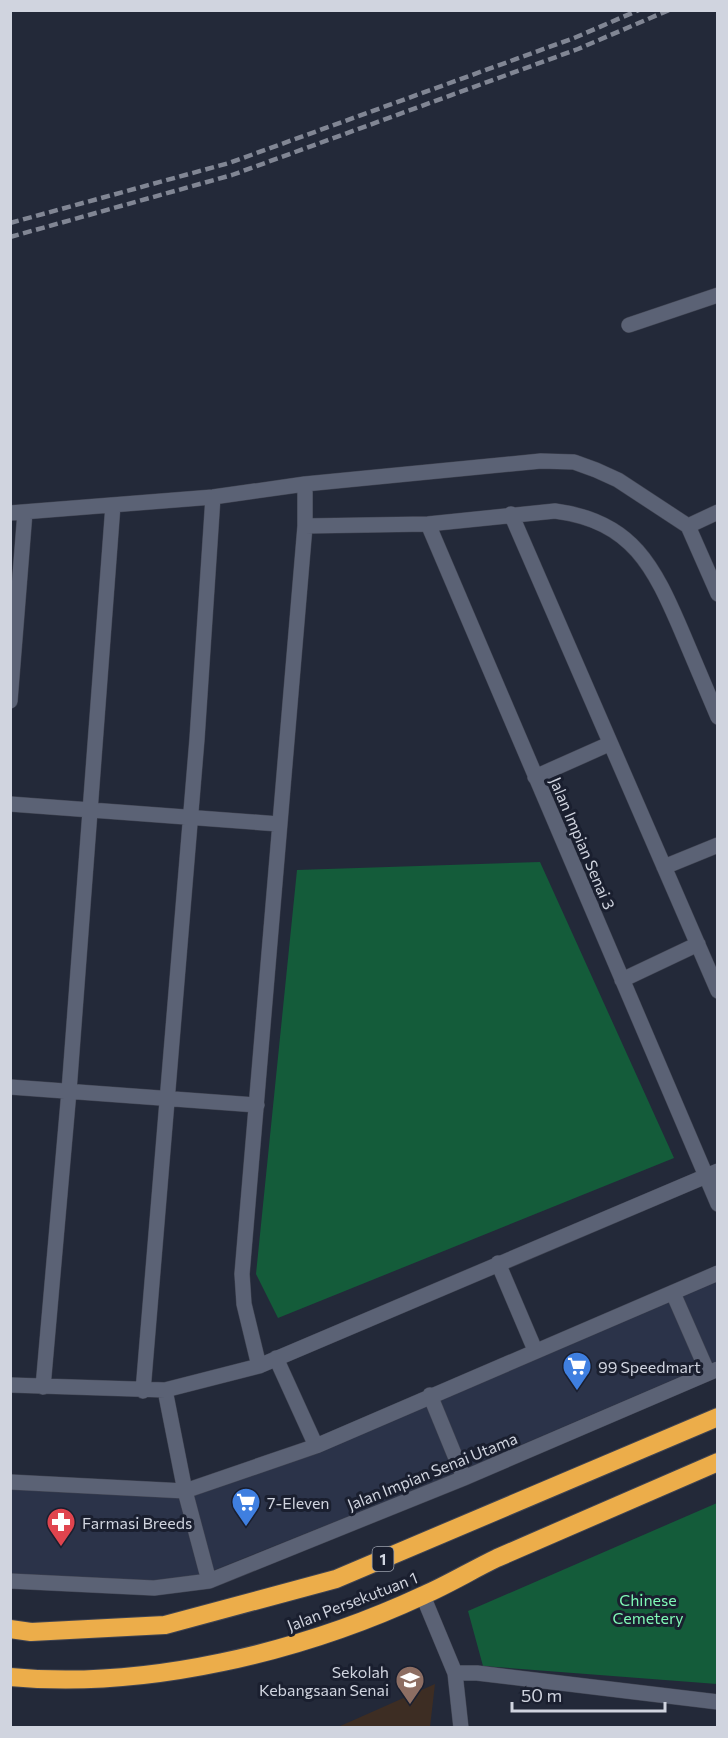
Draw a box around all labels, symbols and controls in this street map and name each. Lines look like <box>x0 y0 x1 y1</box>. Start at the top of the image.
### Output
street label: Jalan Impian Senai 3 <box>547 774 619 912</box>
supermarket icon: 99 Speedmart <box>561 1350 593 1392</box>
place label: 99 Speedmart <box>598 1357 701 1376</box>
street label: Jalan Impian Senai Utama <box>344 1428 520 1514</box>
supermarket icon: 7-Eleven <box>230 1486 262 1528</box>
place label: 7-Eleven <box>267 1493 330 1512</box>
pharmacy icon: Farmasi Breeds <box>45 1506 77 1548</box>
place label: Farmasi Breeds <box>82 1513 192 1532</box>
road number: 1 <box>372 1547 394 1571</box>
street label: Jalan Persekutuan 1 <box>284 1567 420 1635</box>
park label: Chinese Cemetery <box>612 1590 684 1627</box>
place label: Sekolah Kebangsaan Senai <box>259 1662 389 1699</box>
school or university icon: Sekolah Kebangsaan Senai <box>394 1664 426 1706</box>
scale bar <box>512 1675 665 1713</box>
text: 50 m <box>521 1684 562 1706</box>

